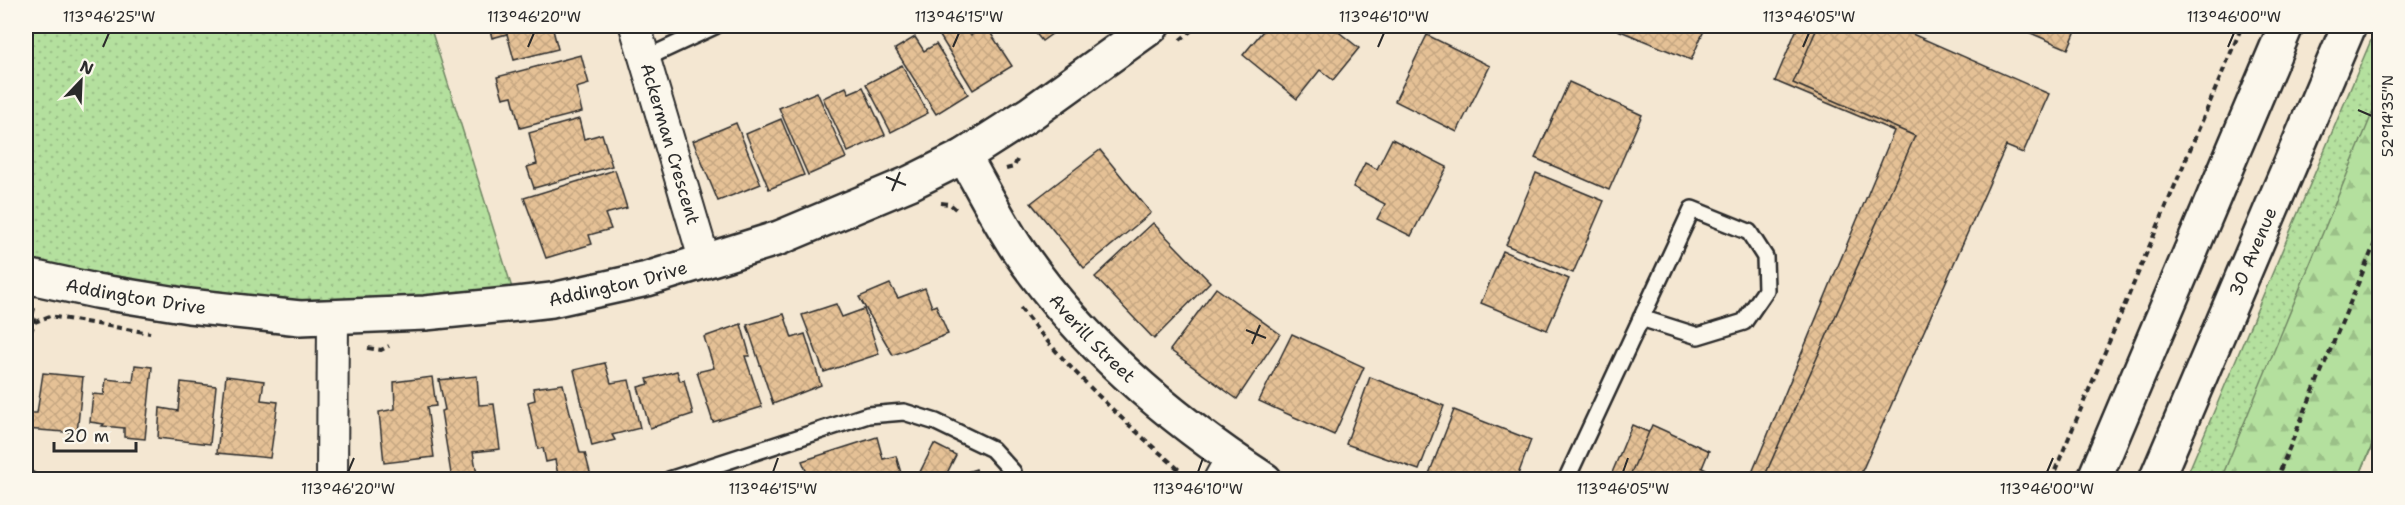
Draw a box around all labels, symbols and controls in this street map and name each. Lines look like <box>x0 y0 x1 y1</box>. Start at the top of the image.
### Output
text: 113°46'25"W <box>63 7 155 27</box>
text: 113°46'20"W <box>487 7 581 27</box>
text: 113°46'15"W <box>915 7 1003 27</box>
text: 113°46'10"W <box>1339 7 1429 27</box>
text: 113°46'05"W <box>1763 7 1855 27</box>
text: 113°46'00"W <box>2187 7 2281 27</box>
north arrow <box>51 51 111 111</box>
text: N <box>77 56 97 80</box>
street label: Ackerman Crescent <box>635 60 705 228</box>
text: 52°14'35"N <box>2378 75 2398 157</box>
street label: 30 Avenue <box>2223 204 2283 300</box>
street label: Addington Drive <box>546 255 690 312</box>
street label: Addington Drive <box>64 273 207 320</box>
street label: Averill Street <box>1044 289 1140 388</box>
scale bar <box>54 415 136 453</box>
text: 20 m <box>63 424 109 448</box>
text: 113°46'20"W <box>301 479 395 499</box>
text: 113°46'15"W <box>729 479 817 499</box>
text: 113°46'10"W <box>1153 479 1243 499</box>
text: 113°46'05"W <box>1577 479 1669 499</box>
text: 113°46'00"W <box>2000 479 2094 499</box>

